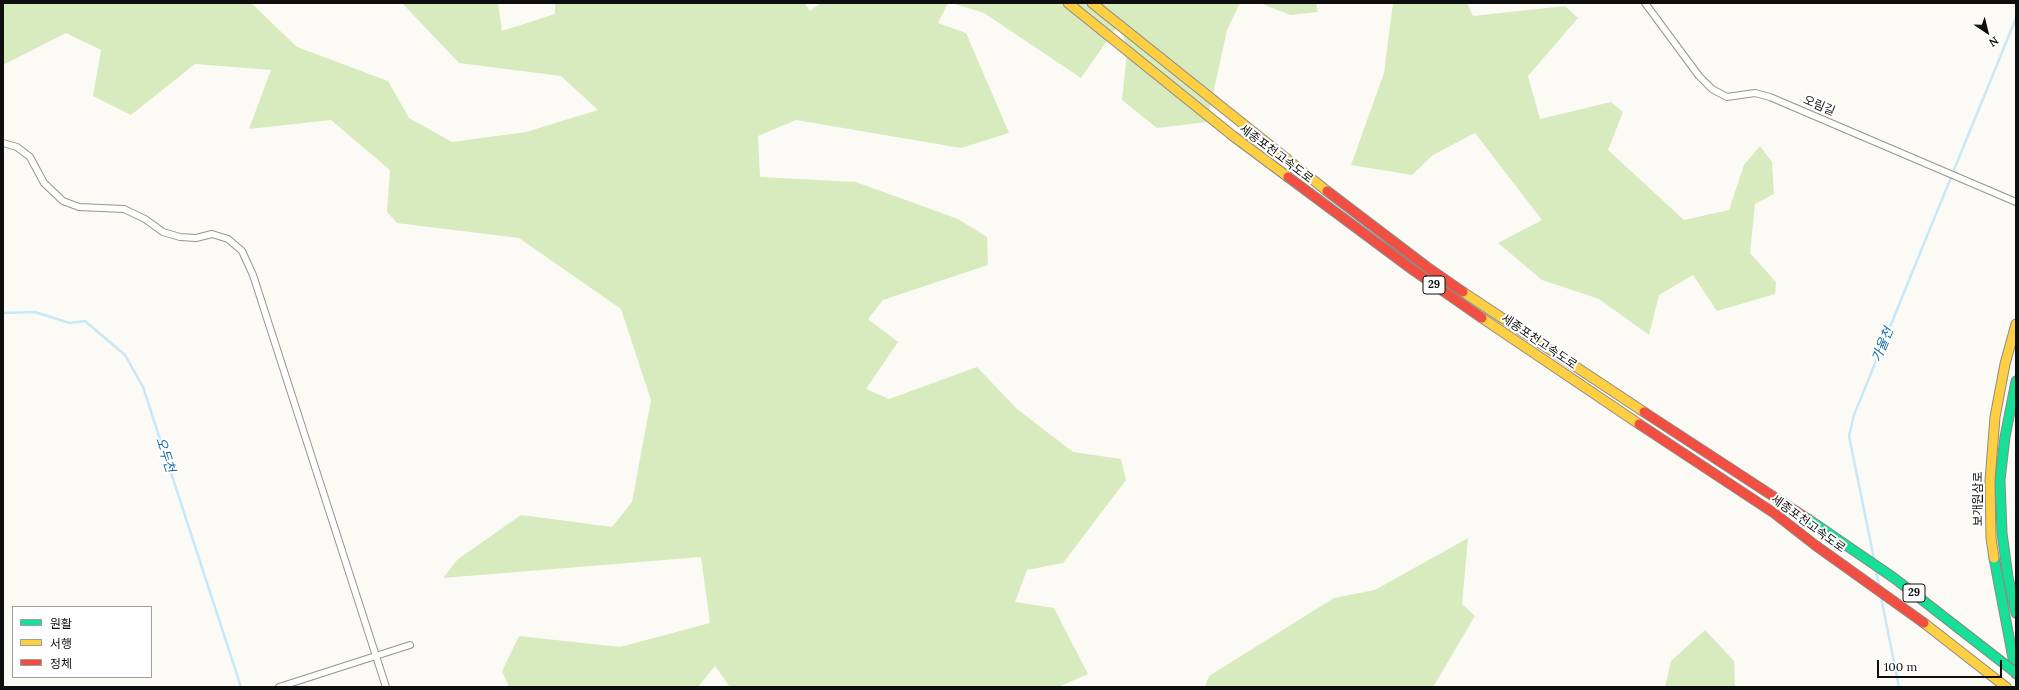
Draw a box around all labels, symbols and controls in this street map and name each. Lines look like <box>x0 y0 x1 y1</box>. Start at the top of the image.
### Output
north arrow <box>1967 12 2007 52</box>
text: N <box>1986 34 2001 50</box>
street label: 오림길 <box>1801 93 1837 119</box>
street label: 세종포천고속도로 <box>1236 122 1316 186</box>
road number: 29 <box>1423 276 1445 294</box>
street label: 세종포천고속도로 <box>1498 311 1580 373</box>
water label: 가율천 <box>1869 325 1897 365</box>
water label: 오두천 <box>152 436 178 474</box>
street label: 보개원삼로 <box>1972 471 1986 527</box>
street label: 세종포천고속도로 <box>1768 492 1848 556</box>
road number: 29 <box>1903 584 1925 602</box>
legend <box>12 606 152 678</box>
text: 원활 <box>50 616 72 631</box>
text: 서행 <box>50 636 72 651</box>
scale bar <box>1879 652 2004 678</box>
text: 정체 <box>50 656 72 671</box>
text: 100 m <box>1884 659 1917 674</box>

